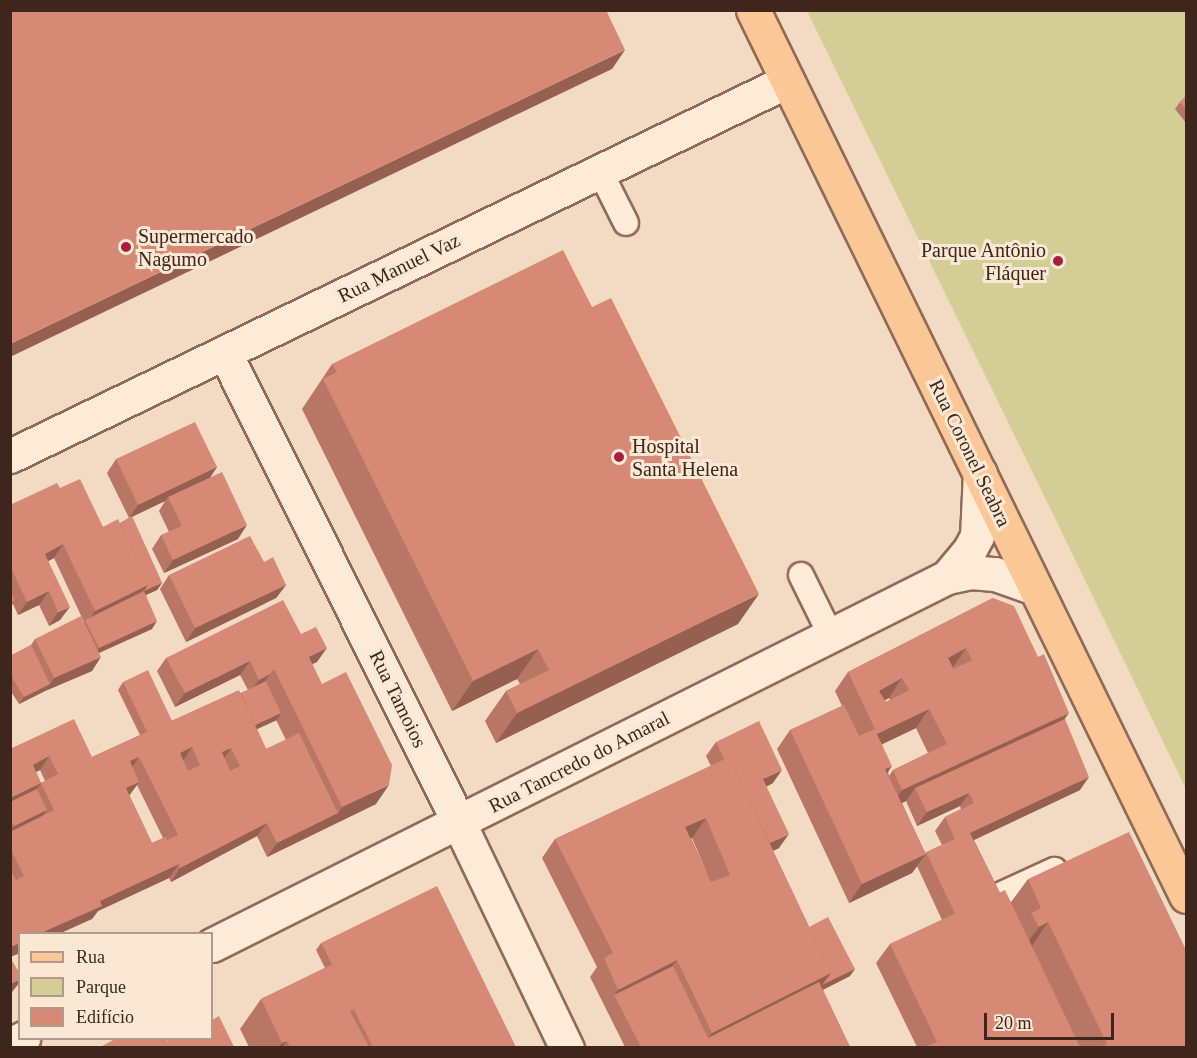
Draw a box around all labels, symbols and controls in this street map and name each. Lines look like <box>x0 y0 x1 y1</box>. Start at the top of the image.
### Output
place label: Supermercado Nagumo <box>138 224 254 271</box>
street label: Rua Manuel Vaz <box>334 228 464 308</box>
place label: Parque Antônio Fláquer <box>920 238 1046 285</box>
marker: Supermercado Nagumo <box>119 240 133 254</box>
marker: Parque Antônio Fláquer <box>1051 254 1065 268</box>
street label: Rua Coronel Seabra <box>924 375 1016 531</box>
place label: Hospital Santa Helena <box>632 434 738 481</box>
marker: Hospital Santa Helena <box>610 448 628 466</box>
street label: Rua Tamoios <box>364 646 432 752</box>
street label: Rua Tancredo do Amaral <box>484 706 674 818</box>
legend <box>18 932 213 1040</box>
text: Rua <box>76 947 105 967</box>
text: Parque <box>76 977 126 997</box>
scale bar <box>987 1001 1118 1039</box>
text: Edifício <box>76 1007 134 1027</box>
text: 20 m <box>995 1013 1032 1033</box>

